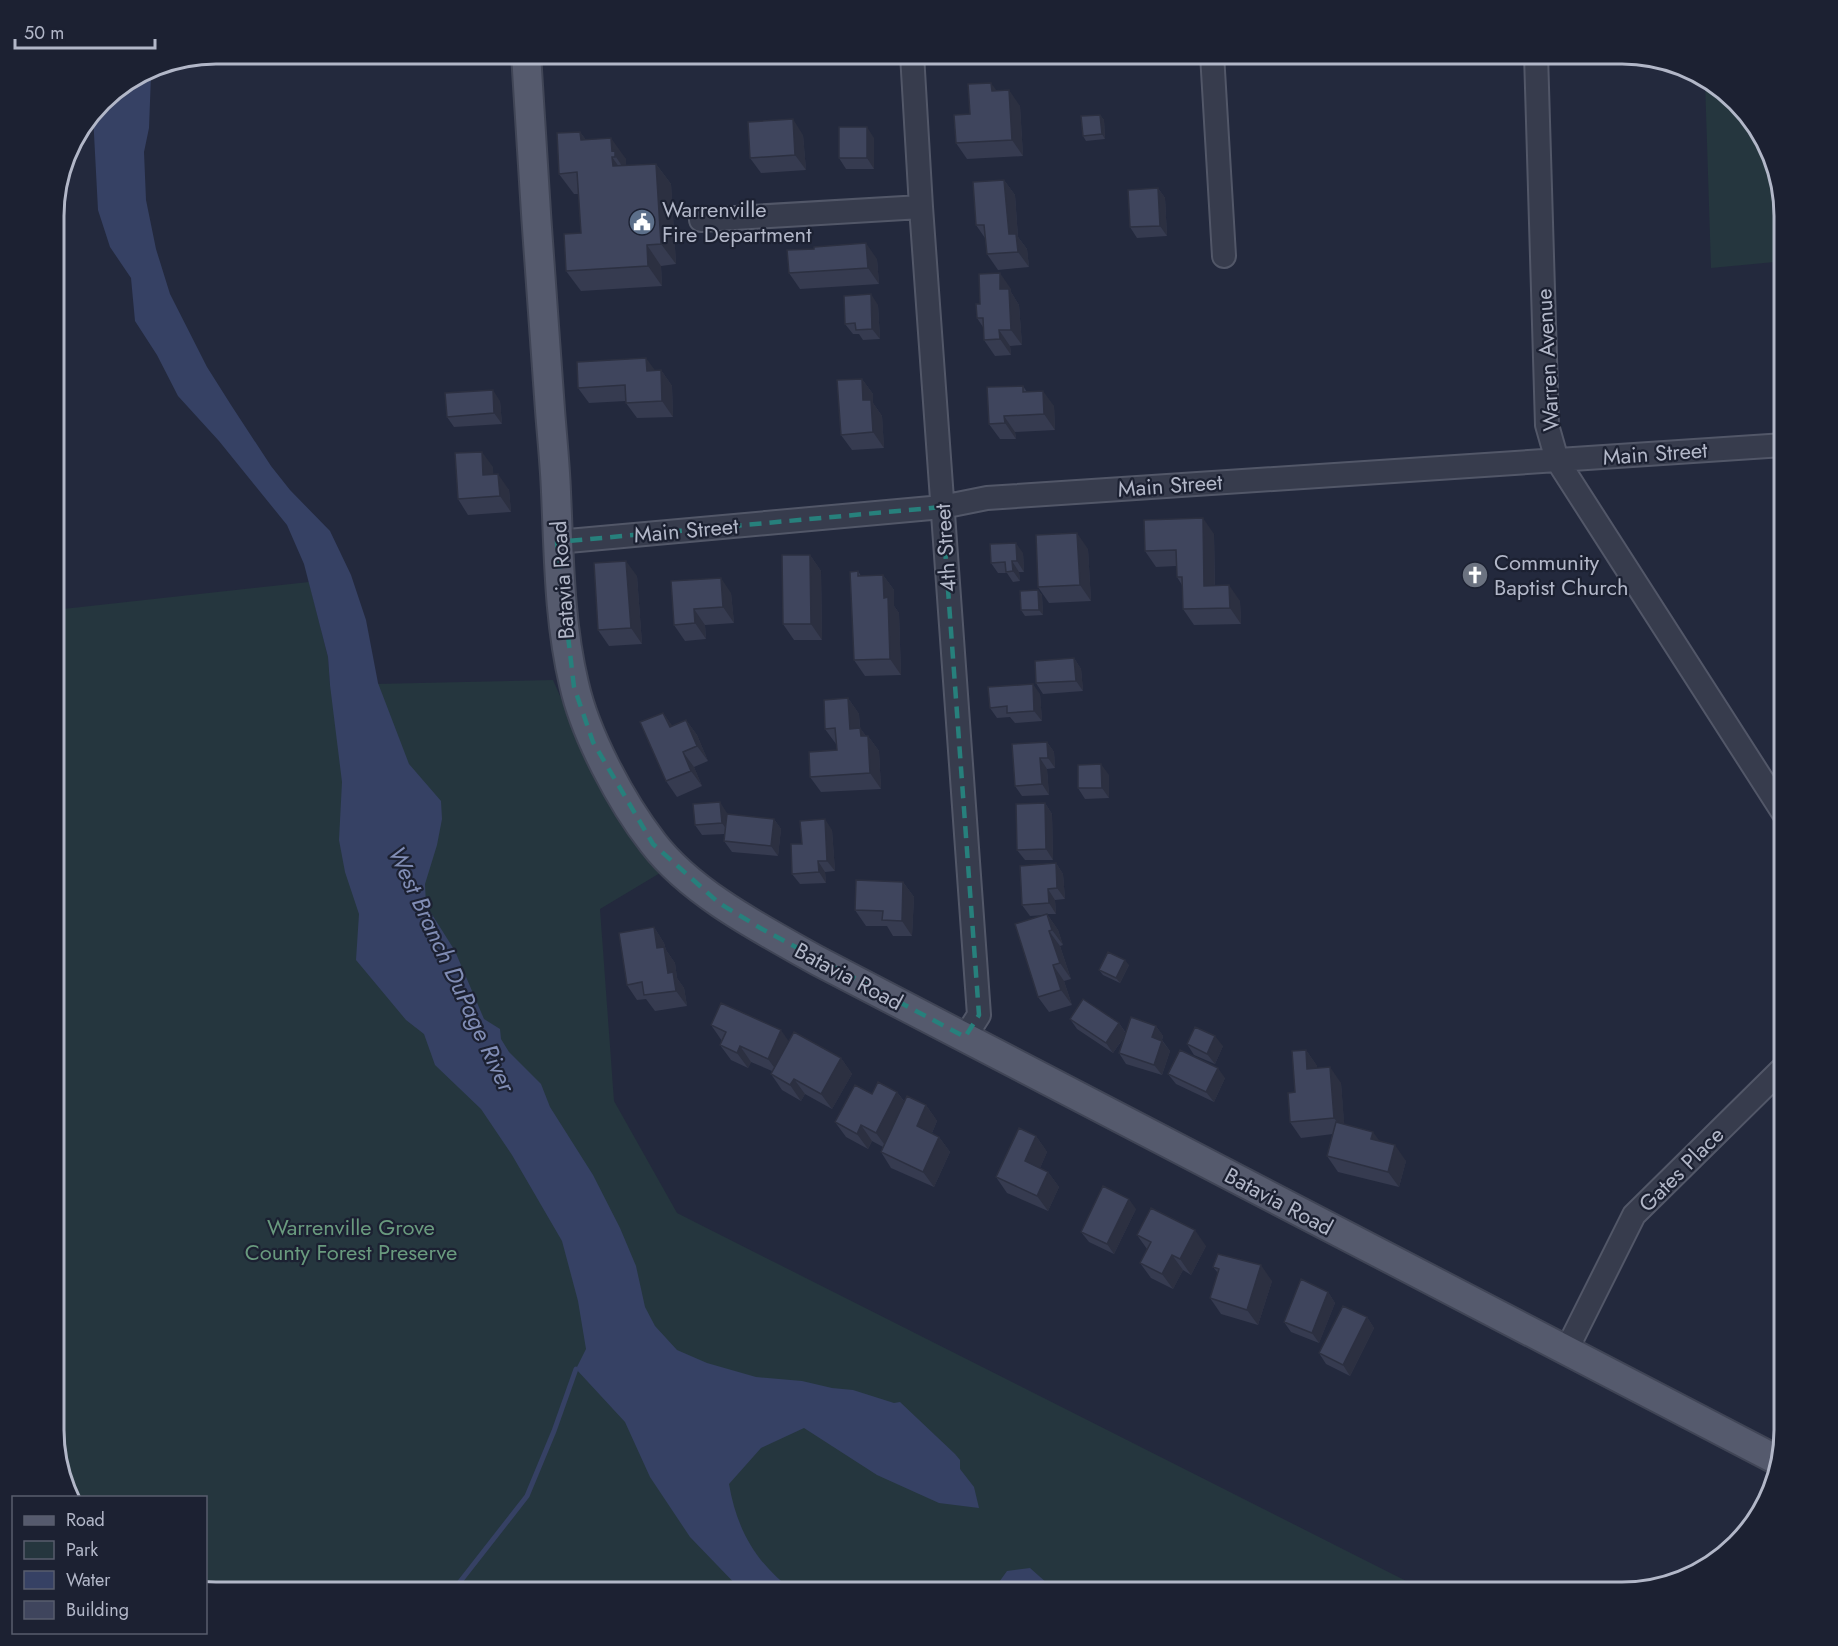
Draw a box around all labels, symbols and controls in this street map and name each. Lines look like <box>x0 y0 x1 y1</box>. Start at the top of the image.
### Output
scale bar <box>15 12 154 50</box>
text: 50 m <box>24 20 64 46</box>
place label: Warrenville Fire Department <box>662 193 812 250</box>
public building icon: Warrenville Fire Department <box>627 207 657 237</box>
street label: Warren Avenue <box>1527 288 1567 432</box>
street label: Main Street <box>1602 433 1709 473</box>
street label: Main Street <box>1117 465 1224 505</box>
street label: 4th Street <box>926 502 964 593</box>
street label: Main Street <box>632 509 740 551</box>
street label: Batavia Road <box>542 520 582 640</box>
place label: Community Baptist Church <box>1494 546 1629 603</box>
church icon: Community Baptist Church <box>1460 560 1490 590</box>
water label: West Branch DuPage River <box>380 840 525 1099</box>
street label: Batavia Road <box>789 934 909 1018</box>
street label: Gates Place <box>1631 1119 1731 1219</box>
street label: Batavia Road <box>1219 1159 1339 1243</box>
park label: Warrenville Grove County Forest Preserve <box>245 1211 457 1268</box>
legend <box>12 1496 207 1634</box>
text: Road <box>66 1507 105 1533</box>
text: Park <box>66 1537 98 1563</box>
text: Water <box>66 1567 111 1593</box>
text: Building <box>66 1597 129 1623</box>

